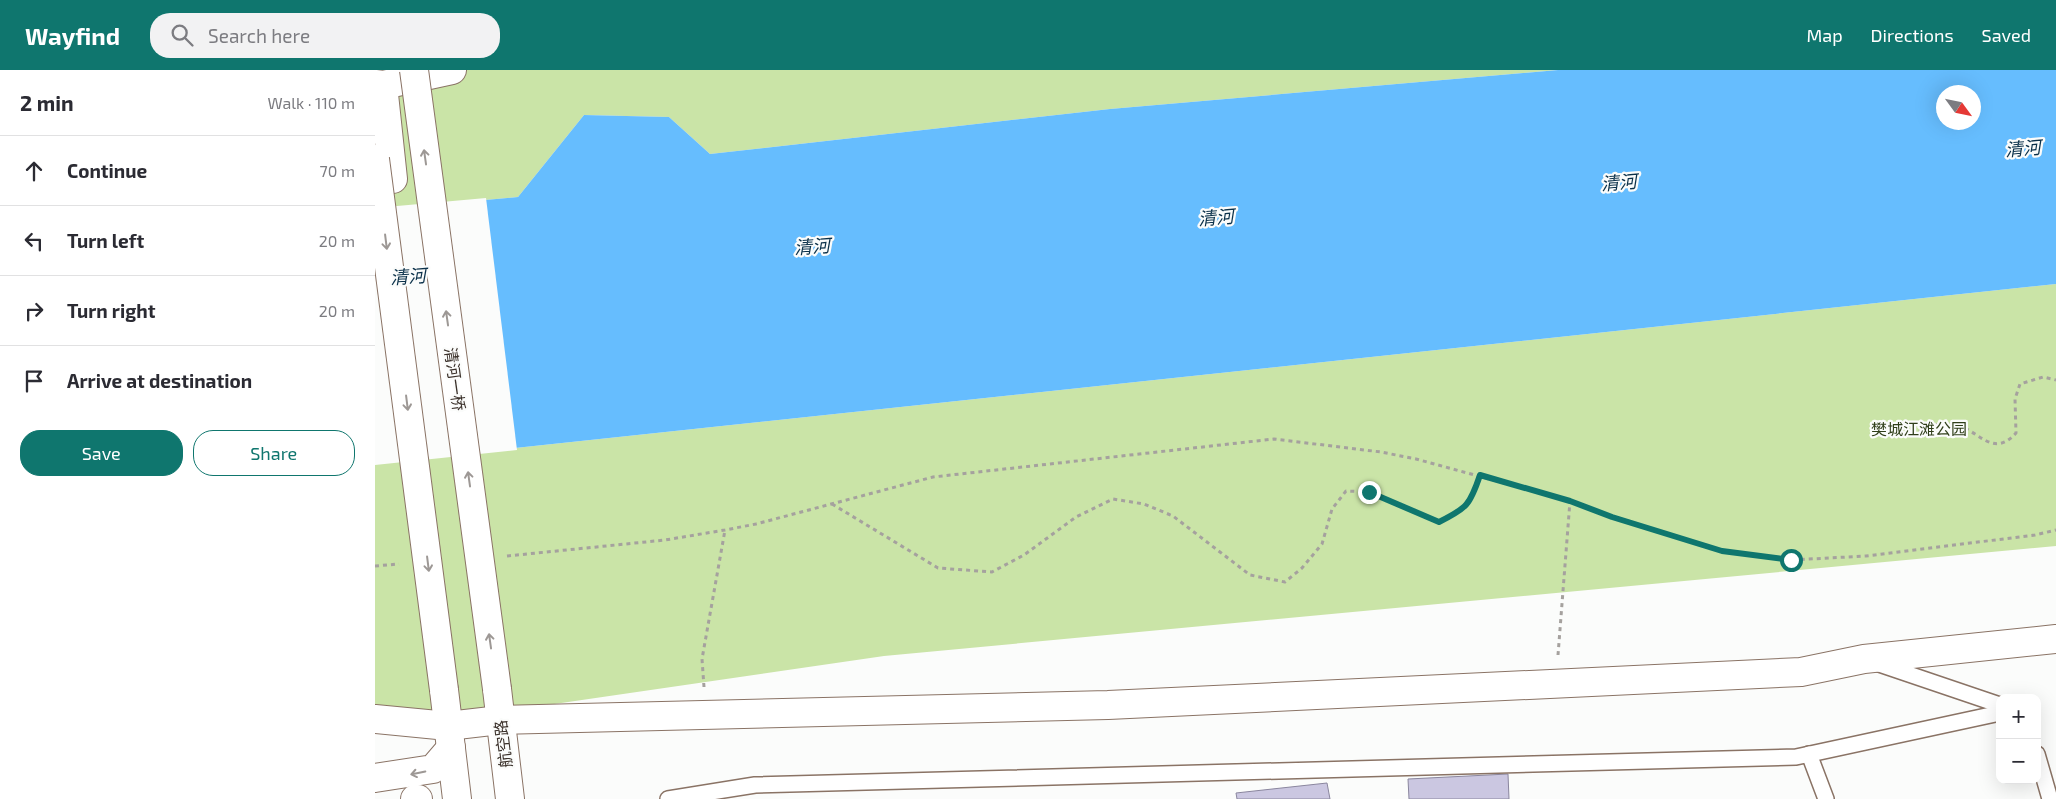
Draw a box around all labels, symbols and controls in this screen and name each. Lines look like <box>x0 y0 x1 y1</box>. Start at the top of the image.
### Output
search box <box>150 13 500 58</box>
text: Wayfind <box>25 21 120 50</box>
icon: search <box>168 21 196 49</box>
text: Search here <box>208 24 310 47</box>
text: Map <box>1806 24 1843 46</box>
text: Directions <box>1871 24 1954 46</box>
text: Saved <box>1982 24 2031 46</box>
north arrow <box>1936 85 1981 130</box>
text: 2 min <box>20 90 74 115</box>
text: Walk · 110 m <box>268 93 355 112</box>
water label: 清河 <box>2004 135 2045 161</box>
one-way arrow <box>420 150 430 166</box>
icon: ahead <box>20 157 48 185</box>
text: Continue <box>67 159 147 182</box>
text: 70 m <box>320 161 355 180</box>
water label: 清河 <box>1600 169 1641 195</box>
water label: 清河 <box>1197 204 1238 230</box>
icon: left <box>20 227 48 255</box>
text: Turn left <box>67 229 144 252</box>
text: 20 m <box>319 231 355 250</box>
one-way arrow <box>381 233 391 249</box>
water label: 清河 <box>793 234 834 258</box>
water label: 清河 <box>389 264 430 288</box>
icon: right <box>20 297 48 325</box>
text: Turn right <box>67 299 155 322</box>
text: 20 m <box>319 301 355 320</box>
one-way arrow <box>442 311 452 327</box>
street label: 清河一桥 <box>442 346 469 412</box>
icon: arrive <box>20 367 48 395</box>
text: Arrive at destination <box>67 369 252 392</box>
one-way arrow <box>402 395 412 411</box>
park label: 樊城江滩公园 <box>1871 419 1967 438</box>
button: Save <box>20 430 183 476</box>
button: Share <box>193 430 355 476</box>
one-way arrow <box>463 472 473 488</box>
route end <box>1358 481 1381 504</box>
route start <box>1780 549 1803 572</box>
one-way arrow <box>423 556 433 572</box>
one-way arrow <box>485 633 495 649</box>
map controls <box>1996 694 2041 784</box>
button: + <box>1996 694 2041 739</box>
street label: 航空路 <box>490 719 515 769</box>
button: − <box>1996 739 2041 784</box>
one-way arrow <box>410 768 426 778</box>

